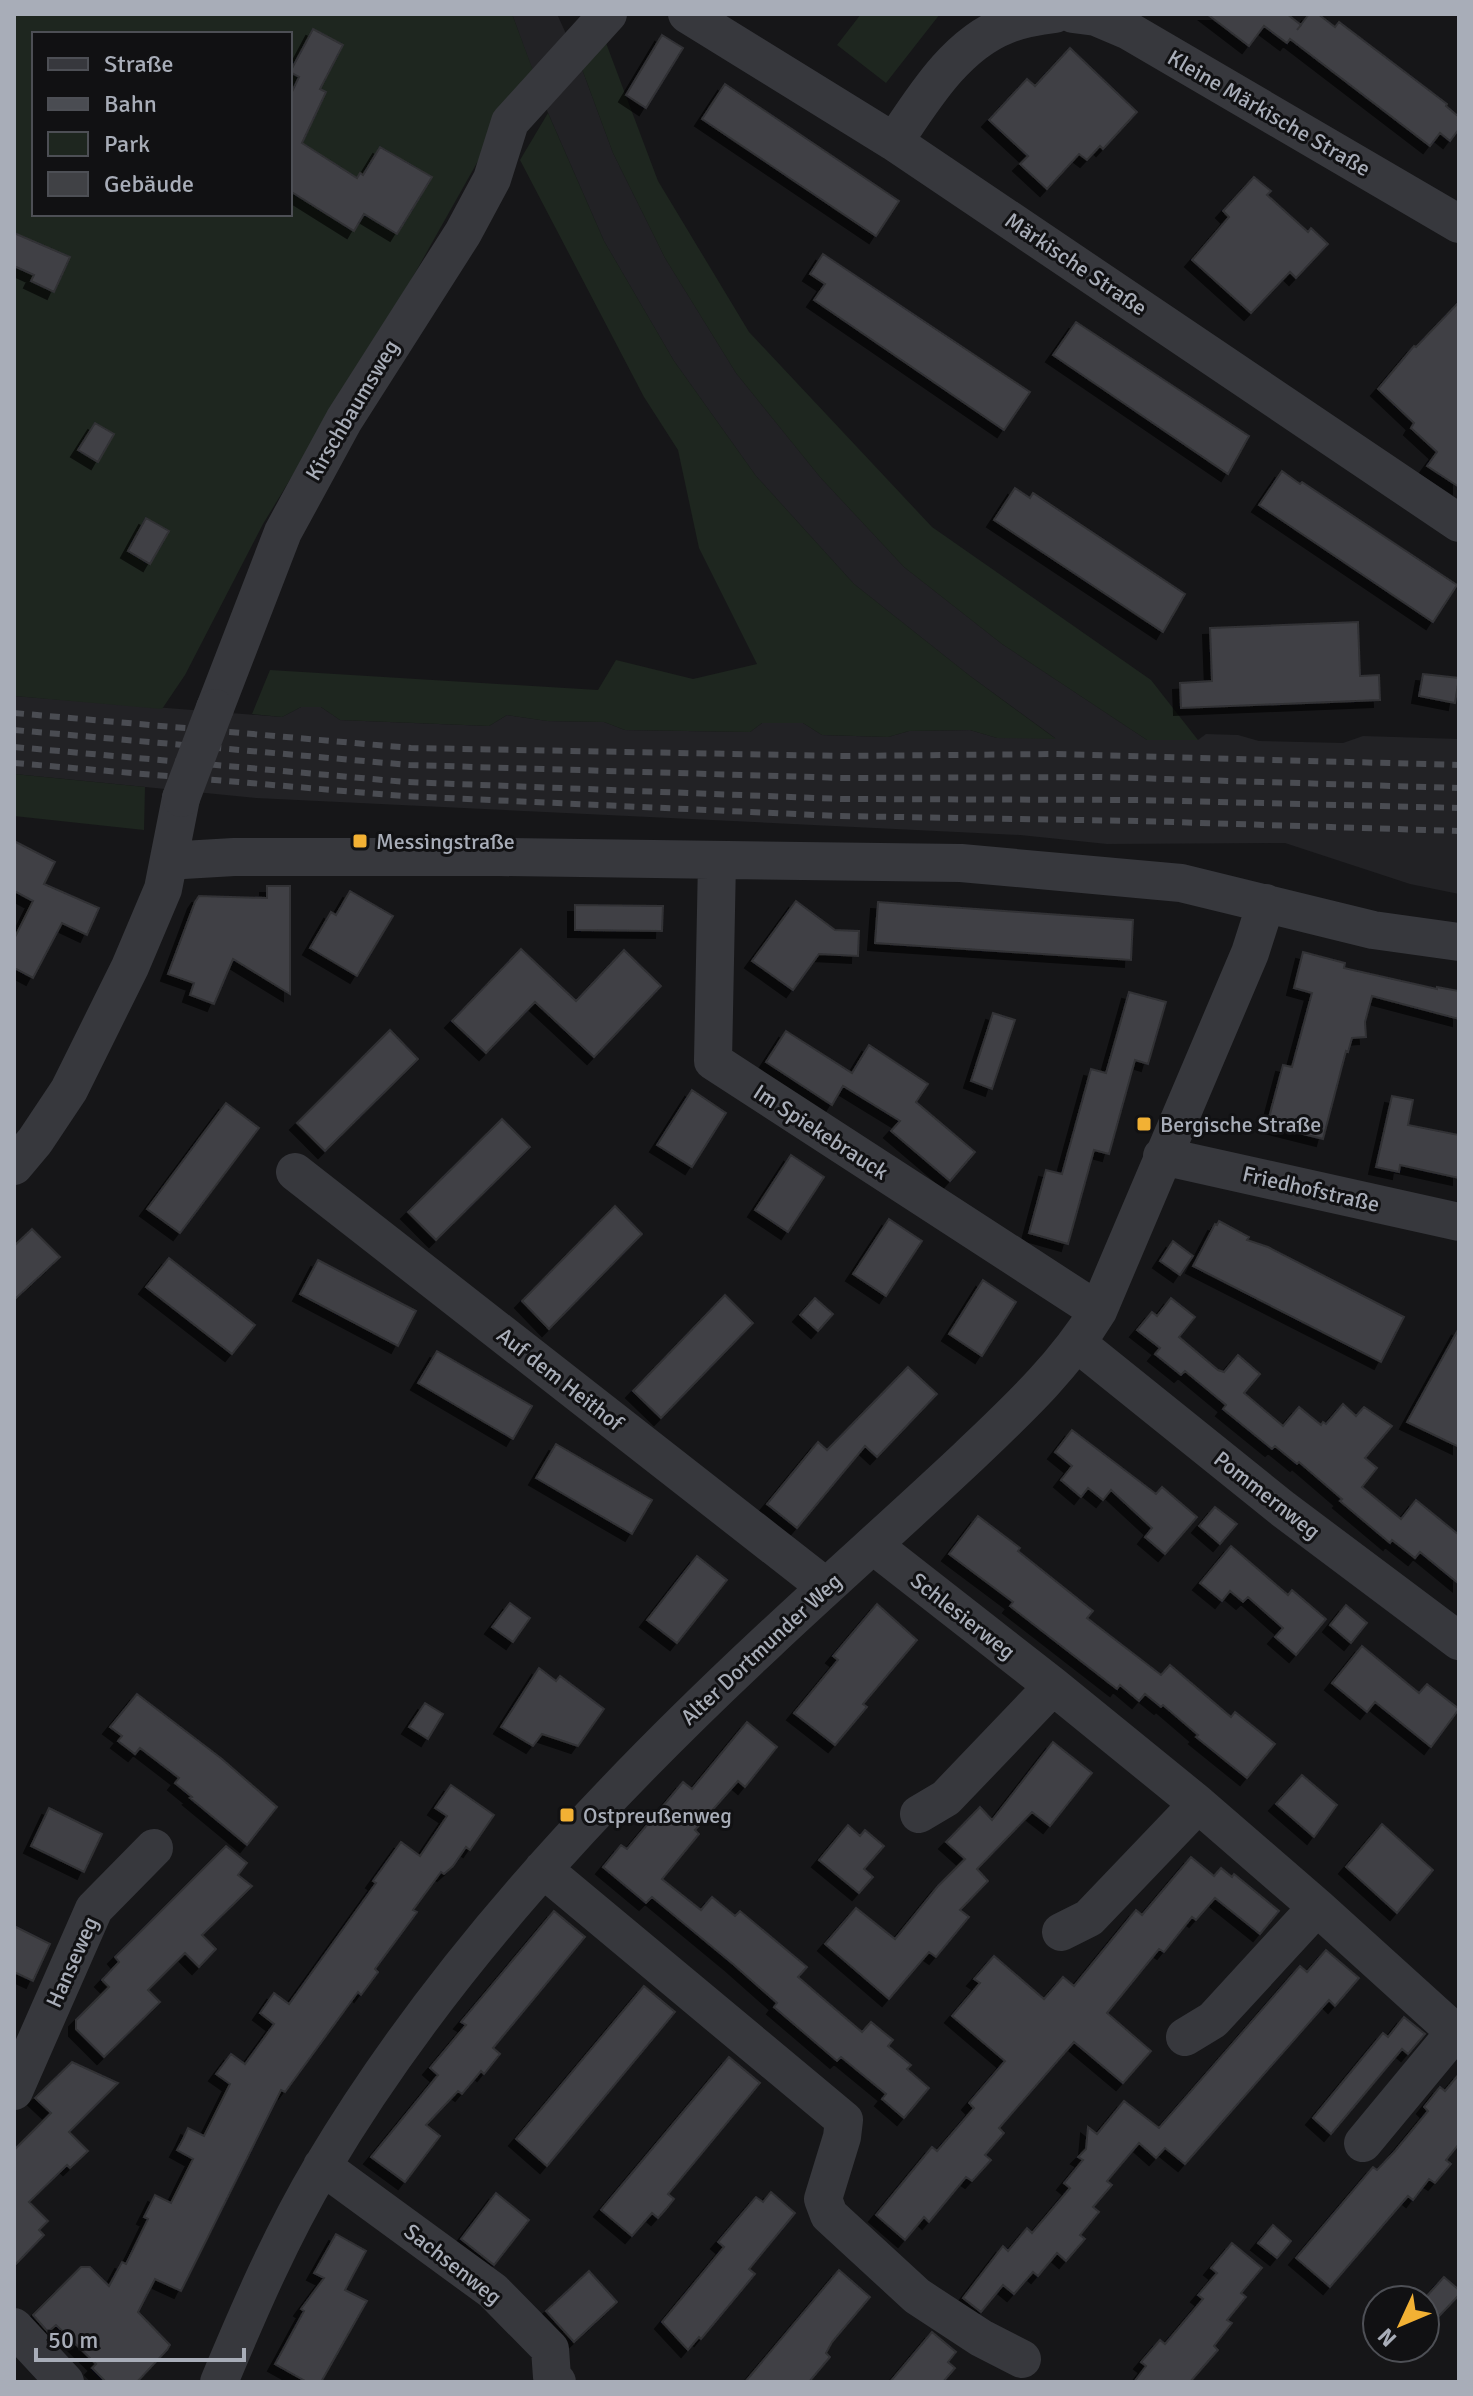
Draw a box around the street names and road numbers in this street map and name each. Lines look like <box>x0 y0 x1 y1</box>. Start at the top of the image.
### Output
street label: Kleine Märkische Straße <box>1163 44 1375 182</box>
street label: Märkische Straße <box>1000 207 1152 321</box>
street label: Kirschbaumsweg <box>299 335 405 485</box>
street label: Im Spiekebrauck <box>748 1078 894 1186</box>
street label: Friedhofstraße <box>1240 1160 1382 1218</box>
street label: Auf dem Heithof <box>492 1321 630 1438</box>
street label: Pommernweg <box>1208 1445 1326 1545</box>
street label: Alter Dortmunder Weg <box>675 1567 847 1731</box>
street label: Schlesierweg <box>905 1567 1021 1665</box>
street label: Hanseweg <box>40 1912 104 2012</box>
street label: Sachsenweg <box>399 2218 507 2310</box>

